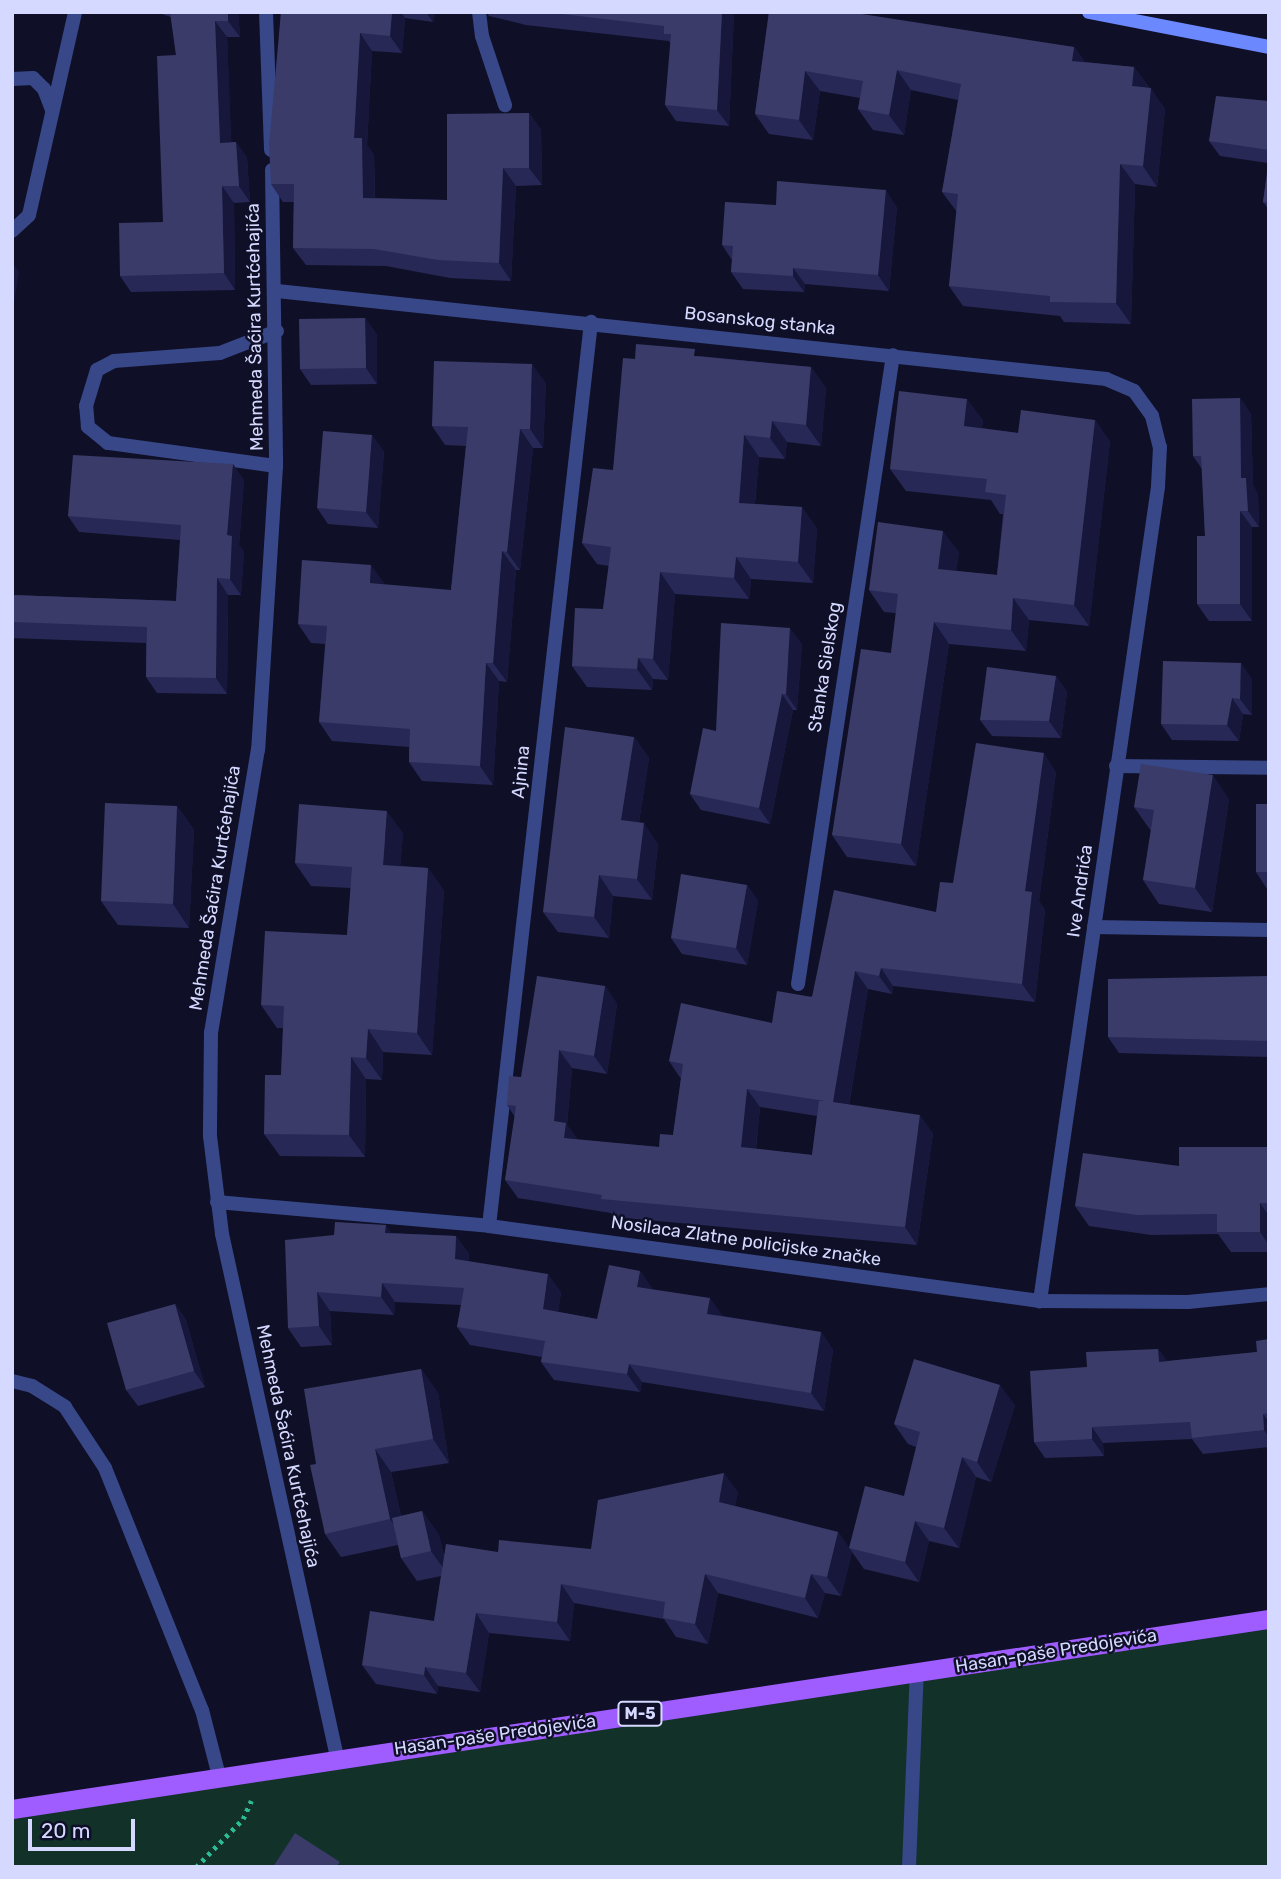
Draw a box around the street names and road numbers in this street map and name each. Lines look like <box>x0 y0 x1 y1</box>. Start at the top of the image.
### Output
street label: Mehmeda Šaćira Kurtćehajića <box>242 203 268 451</box>
street label: Bosanskog stanka <box>683 302 837 340</box>
street label: Stanka Sielskog <box>804 600 846 734</box>
street label: Ajnina <box>507 744 535 800</box>
street label: Mehmeda Šaćira Kurtćehajića <box>185 764 245 1012</box>
street label: Ive Andrića <box>1063 843 1097 939</box>
street label: Nosilaca Zlatne policijske značke <box>610 1211 882 1271</box>
street label: Mehmeda Šaćira Kurtćehajića <box>252 1322 324 1570</box>
street label: Hasan-paše Predojevića <box>954 1624 1158 1678</box>
road number: M-5 <box>617 1702 663 1726</box>
street label: Hasan-paše Predojevića <box>393 1710 597 1760</box>

